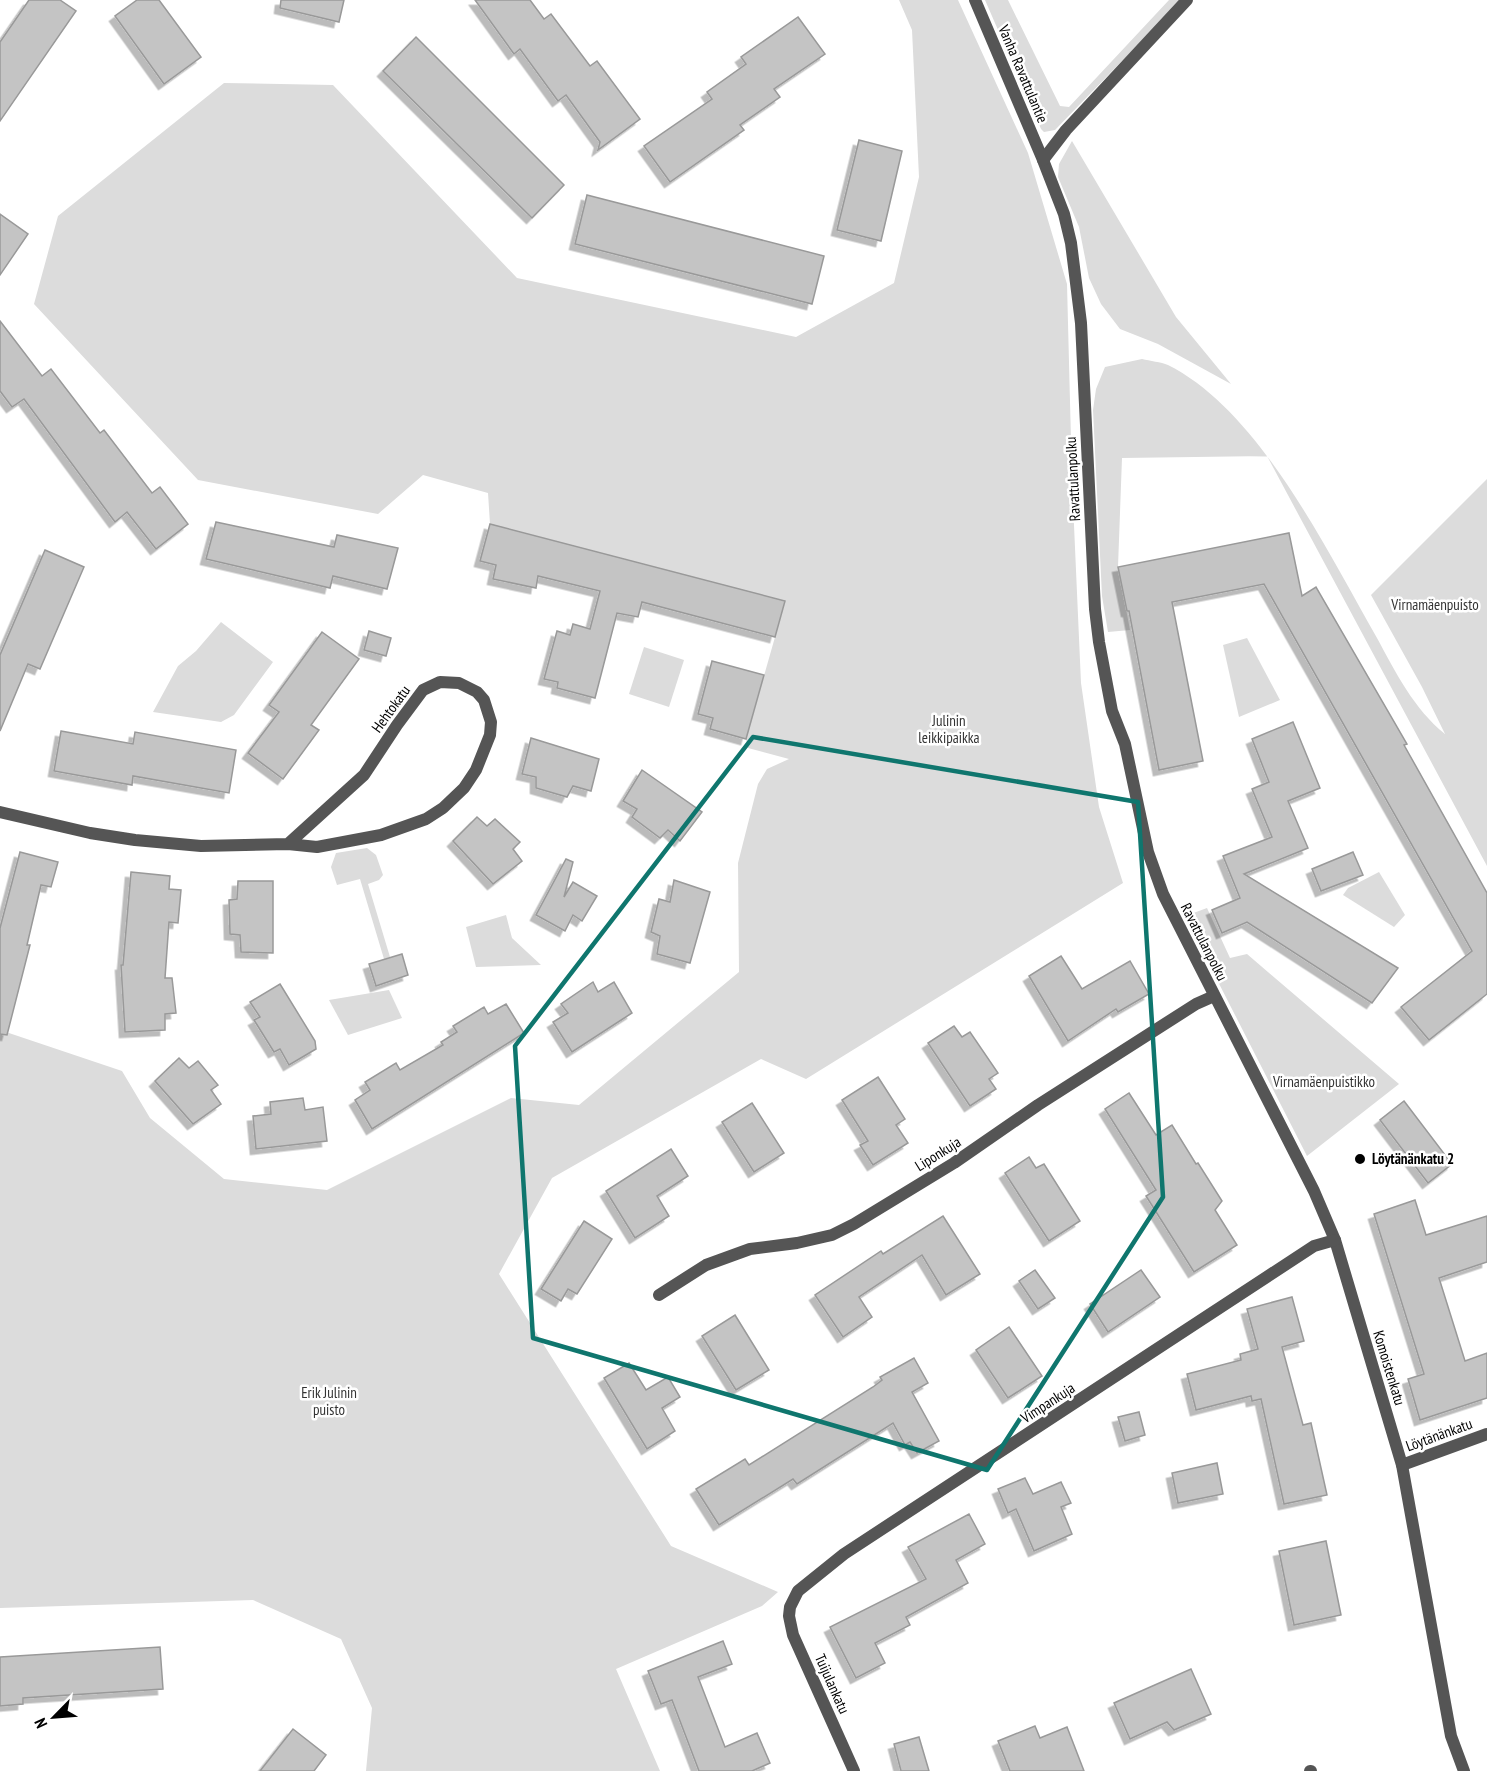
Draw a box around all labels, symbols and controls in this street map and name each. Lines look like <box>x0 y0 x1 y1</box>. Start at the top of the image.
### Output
street label: Vanha Ravattulantie <box>994 21 1053 125</box>
street label: Ravattulanpolku <box>1061 436 1084 522</box>
park label: Virnamäenpuisto <box>1390 595 1479 614</box>
street label: Hehtokatu <box>367 681 414 736</box>
park label: Julinin leikkipaikka <box>918 711 980 747</box>
street label: Ravattulanpolku <box>1177 900 1232 984</box>
park label: Virnamäenpuistikko <box>1272 1072 1375 1091</box>
street label: Liponkuja <box>911 1132 964 1175</box>
place label: Löytänänkatu 2 <box>1372 1149 1454 1168</box>
marker: Löytänänkatu 2 <box>1353 1152 1367 1166</box>
street label: Komoistenkatu <box>1369 1328 1410 1408</box>
street label: Vimpankuja <box>1016 1378 1078 1428</box>
park label: Erik Julinin puisto <box>301 1383 357 1419</box>
street label: Löytänänkatu <box>1403 1414 1475 1455</box>
street label: Tuijulankatu <box>811 1651 854 1717</box>
north arrow <box>24 1687 84 1747</box>
text: N <box>30 1715 51 1731</box>

